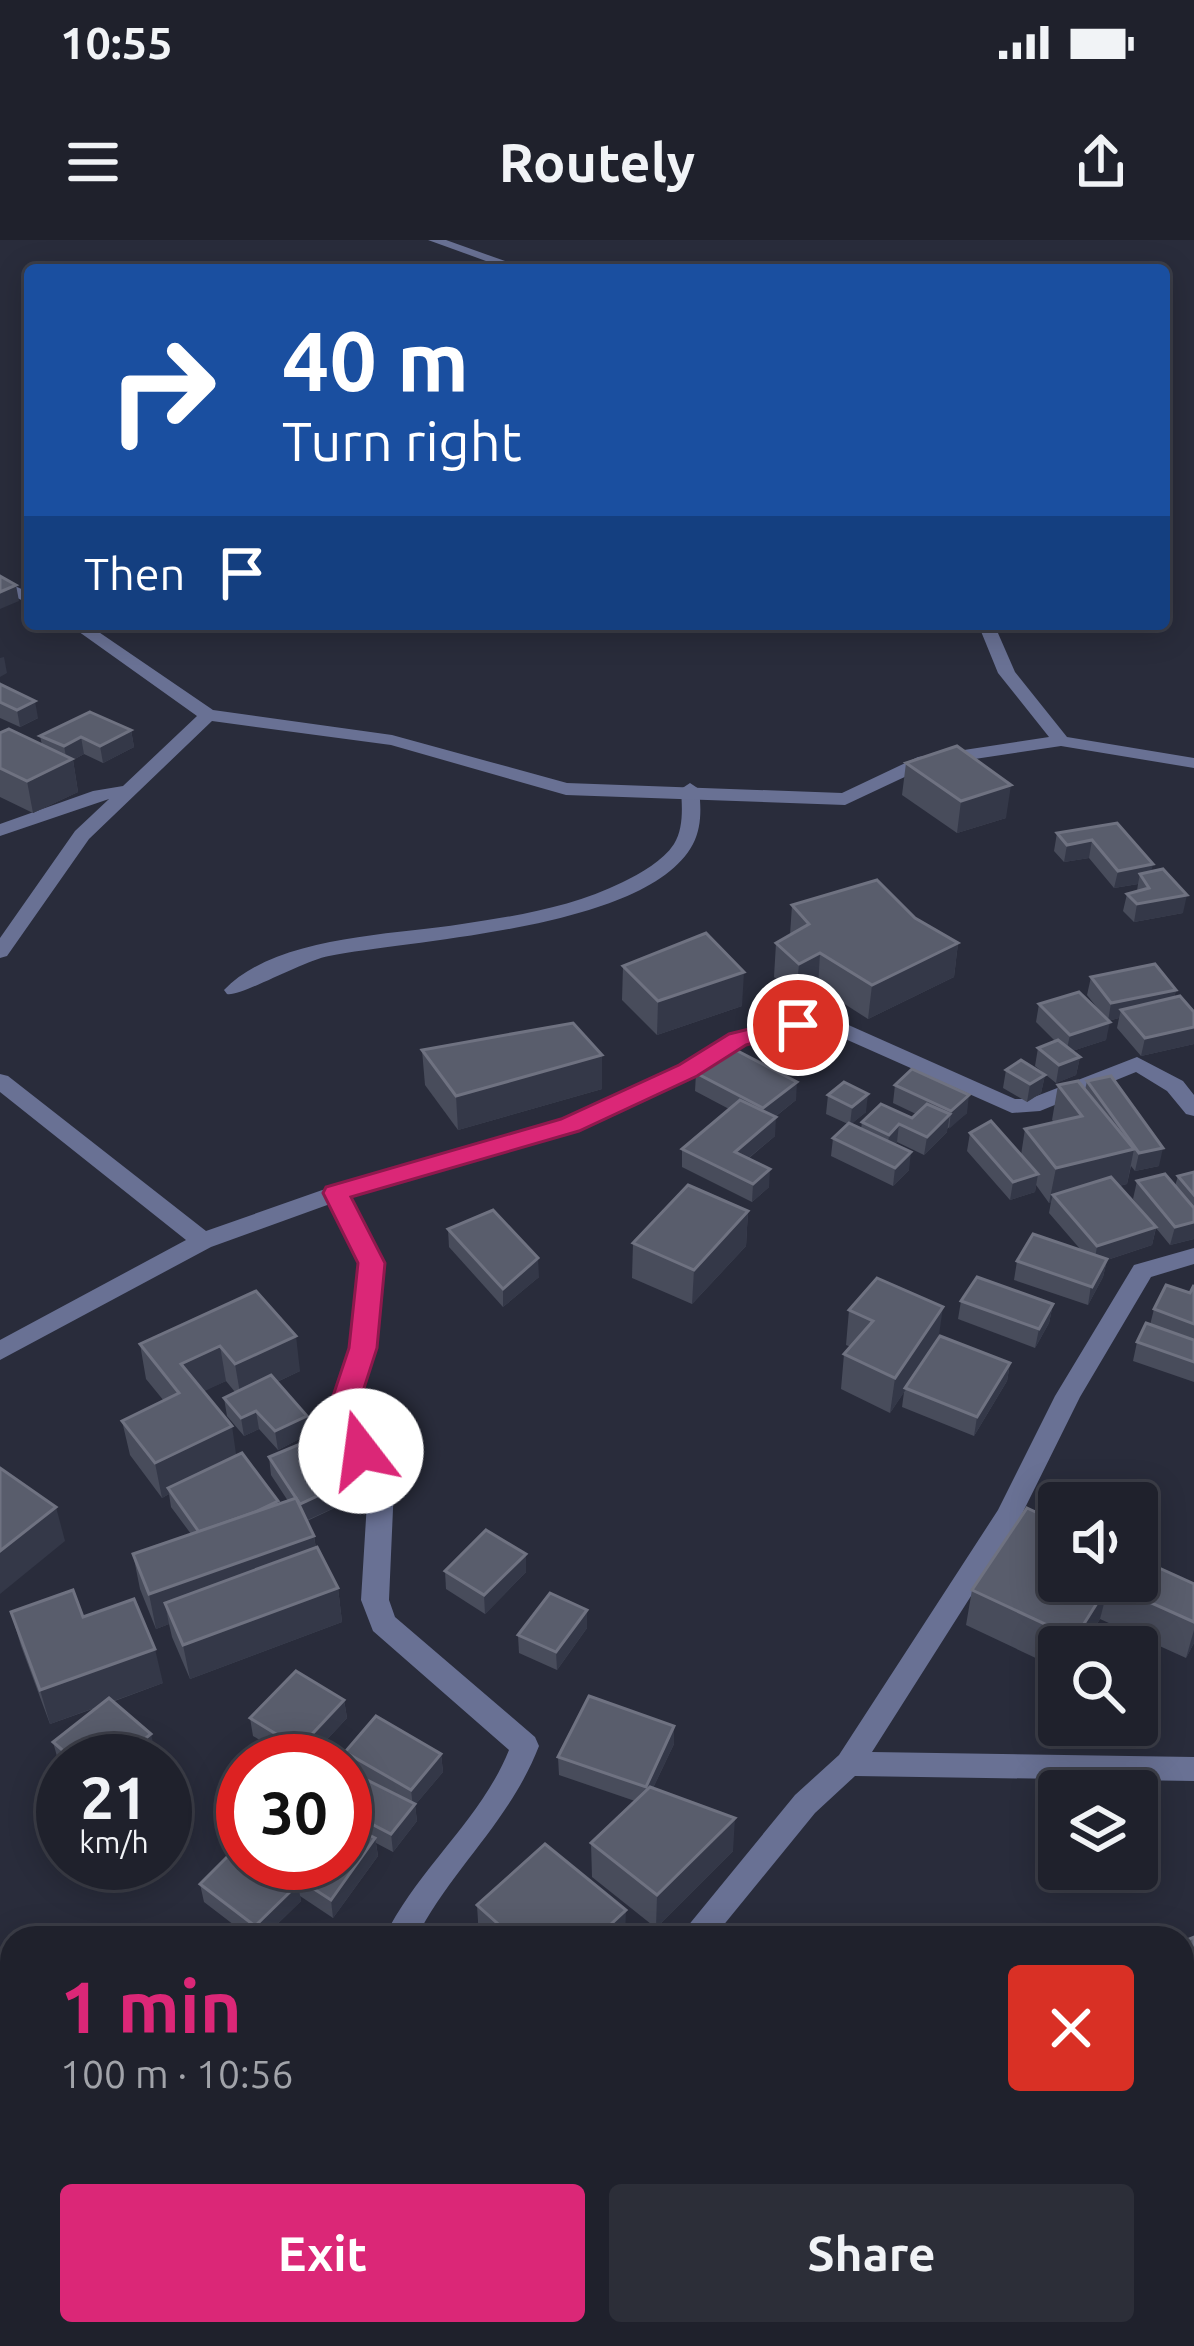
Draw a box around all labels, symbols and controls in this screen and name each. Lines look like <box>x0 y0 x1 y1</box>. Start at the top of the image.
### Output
text: 10:55 <box>60 17 173 68</box>
icon: menu <box>60 129 126 195</box>
icon: share <box>1068 129 1134 195</box>
text: Routely <box>499 132 695 192</box>
icon: right <box>84 312 240 468</box>
text: 40 m <box>282 313 469 407</box>
text: Turn right <box>282 411 522 471</box>
icon: arrive <box>209 540 275 606</box>
text: Then <box>84 548 185 599</box>
pin <box>747 974 849 1076</box>
icon: arrive <box>765 992 831 1058</box>
position arrow <box>298 1388 424 1514</box>
map controls <box>1038 1482 1158 1890</box>
button: sound <box>1038 1482 1158 1602</box>
button: search <box>1038 1626 1158 1746</box>
speed limit sign: 30 <box>216 1734 372 1890</box>
text: 21 <box>80 1763 148 1830</box>
button: layers <box>1038 1770 1158 1890</box>
text: km/h <box>79 1825 149 1859</box>
button: close <box>1008 1965 1134 2091</box>
text: 1 min <box>60 1966 242 2047</box>
text: 100 m · 10:56 <box>60 2052 294 2095</box>
button: Exit <box>60 2184 585 2322</box>
button: Share <box>609 2184 1134 2322</box>

